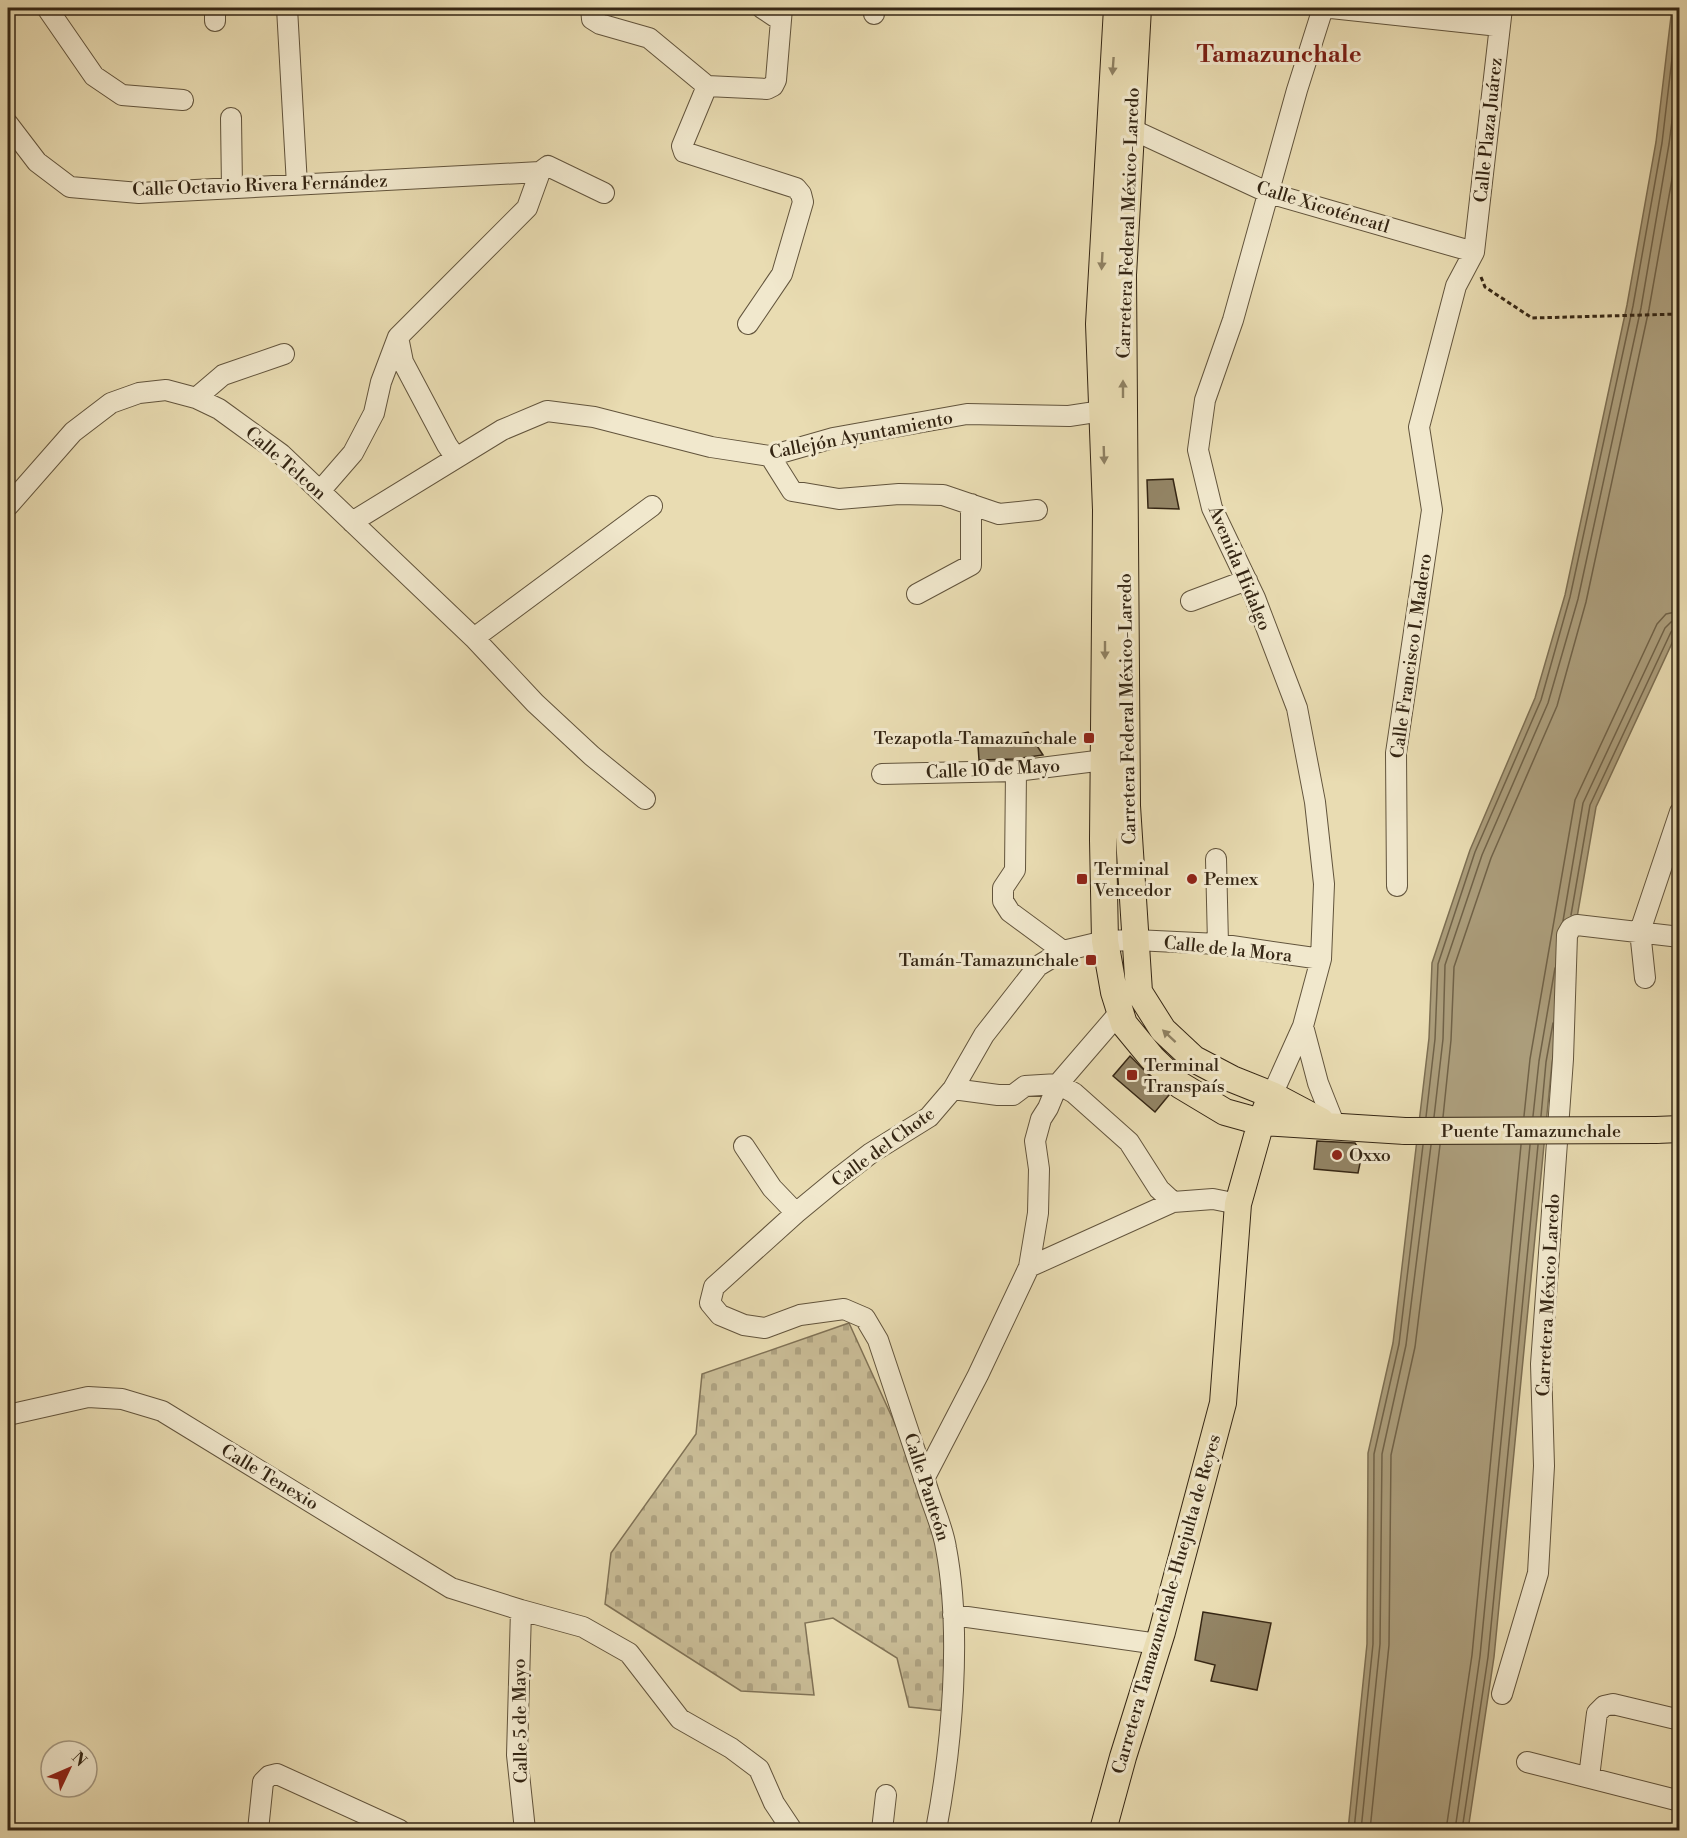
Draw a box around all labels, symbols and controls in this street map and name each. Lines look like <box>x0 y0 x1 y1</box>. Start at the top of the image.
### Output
district label: Tamazunchale <box>1196 40 1362 70</box>
one-way arrow <box>1109 56 1118 75</box>
street label: Calle Plaza Juárez <box>1469 56 1508 204</box>
street label: Carretera Federal México-Laredo <box>1112 87 1145 359</box>
street label: Calle Octavio Rivera Fernández <box>132 170 388 201</box>
street label: Calle Xicoténcatl <box>1253 176 1393 239</box>
one-way arrow <box>1098 251 1107 270</box>
one-way arrow <box>1118 380 1128 399</box>
street label: Callejón Ayuntamiento <box>767 406 955 465</box>
street label: Calle Telcon <box>240 422 331 505</box>
one-way arrow <box>1100 446 1109 465</box>
street label: Avenida Hidalgo <box>1202 501 1276 634</box>
street label: Calle Francisco I. Madero <box>1386 552 1437 760</box>
street label: Carretera Federal México-Laredo <box>1114 573 1141 845</box>
one-way arrow <box>1100 641 1110 660</box>
place label: Tezapotla-Tamazunchale <box>874 727 1077 750</box>
marker: Tezapotla-Tamazunchale <box>1082 731 1096 745</box>
street label: Calle 10 de Mayo <box>925 755 1061 784</box>
place label: Terminal Vencedor <box>1093 858 1172 902</box>
place label: Pemex <box>1204 868 1259 891</box>
marker: Terminal Vencedor <box>1075 872 1089 886</box>
marker: Pemex <box>1185 872 1199 886</box>
street label: Calle de la Mora <box>1163 931 1294 968</box>
place label: Tamán-Tamazunchale <box>899 949 1079 972</box>
marker: Tamán-Tamazunchale <box>1084 953 1098 967</box>
one-way arrow <box>1162 1029 1177 1043</box>
place label: Terminal Transpaís <box>1144 1054 1225 1098</box>
marker: Terminal Transpaís <box>1125 1068 1139 1082</box>
street label: Calle del Chote <box>827 1102 939 1192</box>
street label: Puente Tamazunchale <box>1441 1120 1621 1143</box>
place label: Oxxo <box>1349 1144 1391 1167</box>
marker: Oxxo <box>1330 1148 1344 1162</box>
street label: Carretera México Laredo <box>1532 1193 1565 1397</box>
street label: Calle Panteón <box>898 1430 955 1544</box>
street label: Carretera Tamazunchale-Huejulta de Reyes <box>1107 1432 1226 1777</box>
street label: Calle Tenexio <box>217 1439 323 1516</box>
street label: Calle 5 de Mayo <box>508 1658 533 1784</box>
north arrow <box>39 1739 99 1799</box>
text: N <box>67 1748 91 1771</box>

